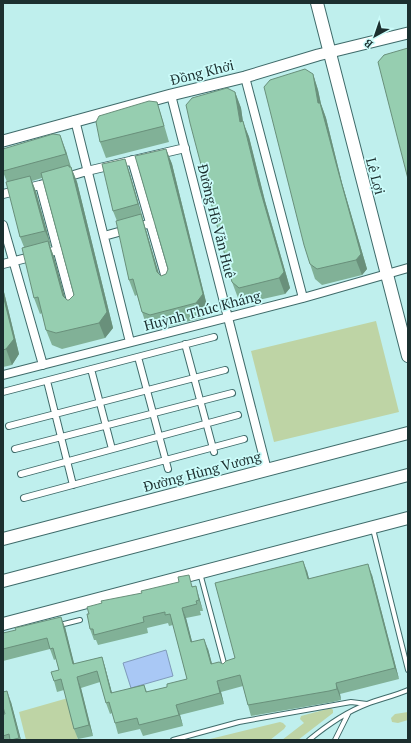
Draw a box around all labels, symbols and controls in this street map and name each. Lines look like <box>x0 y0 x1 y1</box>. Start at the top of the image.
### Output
north arrow <box>355 16 395 56</box>
text: B <box>361 36 376 51</box>
street label: Đồng Khởi <box>168 55 236 89</box>
street label: Lê Lợi <box>362 155 390 197</box>
street label: Đường Hồ Văn Huê <box>194 162 240 280</box>
street label: Huỳnh Thúc Kháng <box>142 285 263 335</box>
street label: Đường Hùng Vương <box>141 446 264 496</box>

